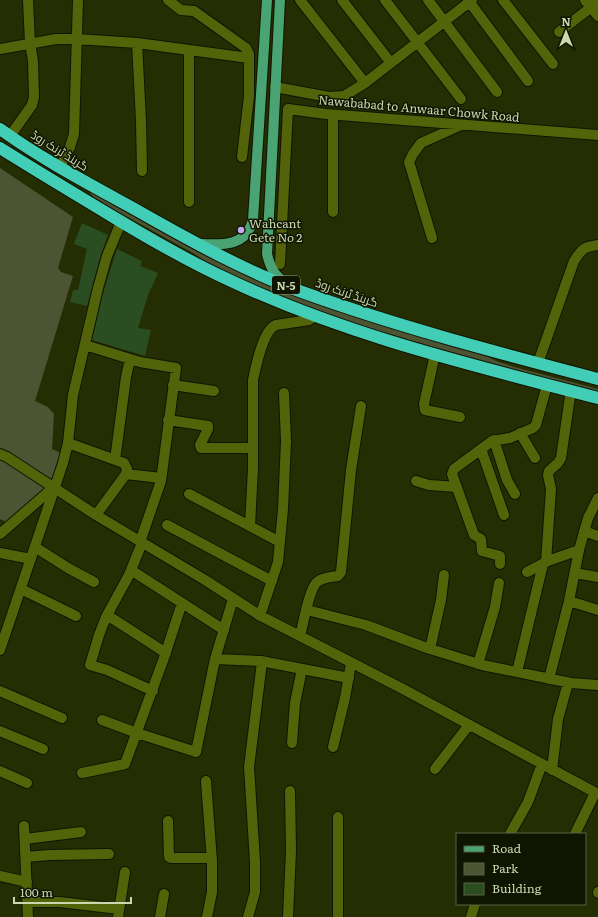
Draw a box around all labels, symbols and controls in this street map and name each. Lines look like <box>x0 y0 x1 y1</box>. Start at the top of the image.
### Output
north arrow <box>546 12 586 52</box>
text: N <box>561 13 571 29</box>
street label: Nawababad to Anwaar Chowk Road <box>318 90 521 126</box>
street label: گرینڈ ٹرنک روڈ <box>28 125 92 175</box>
place label: Wahcant Gete No 2 <box>249 214 302 246</box>
marker: Wahcant Gete No 2 <box>236 225 246 235</box>
street label: گرینڈ ٹرنک روڈ <box>313 273 381 311</box>
road number: N-5 <box>272 276 300 294</box>
legend <box>456 833 586 905</box>
text: Road <box>492 839 522 857</box>
text: Park <box>492 859 519 877</box>
scale bar <box>14 879 131 905</box>
text: Building <box>492 879 542 897</box>
text: 100 m <box>20 883 53 901</box>

